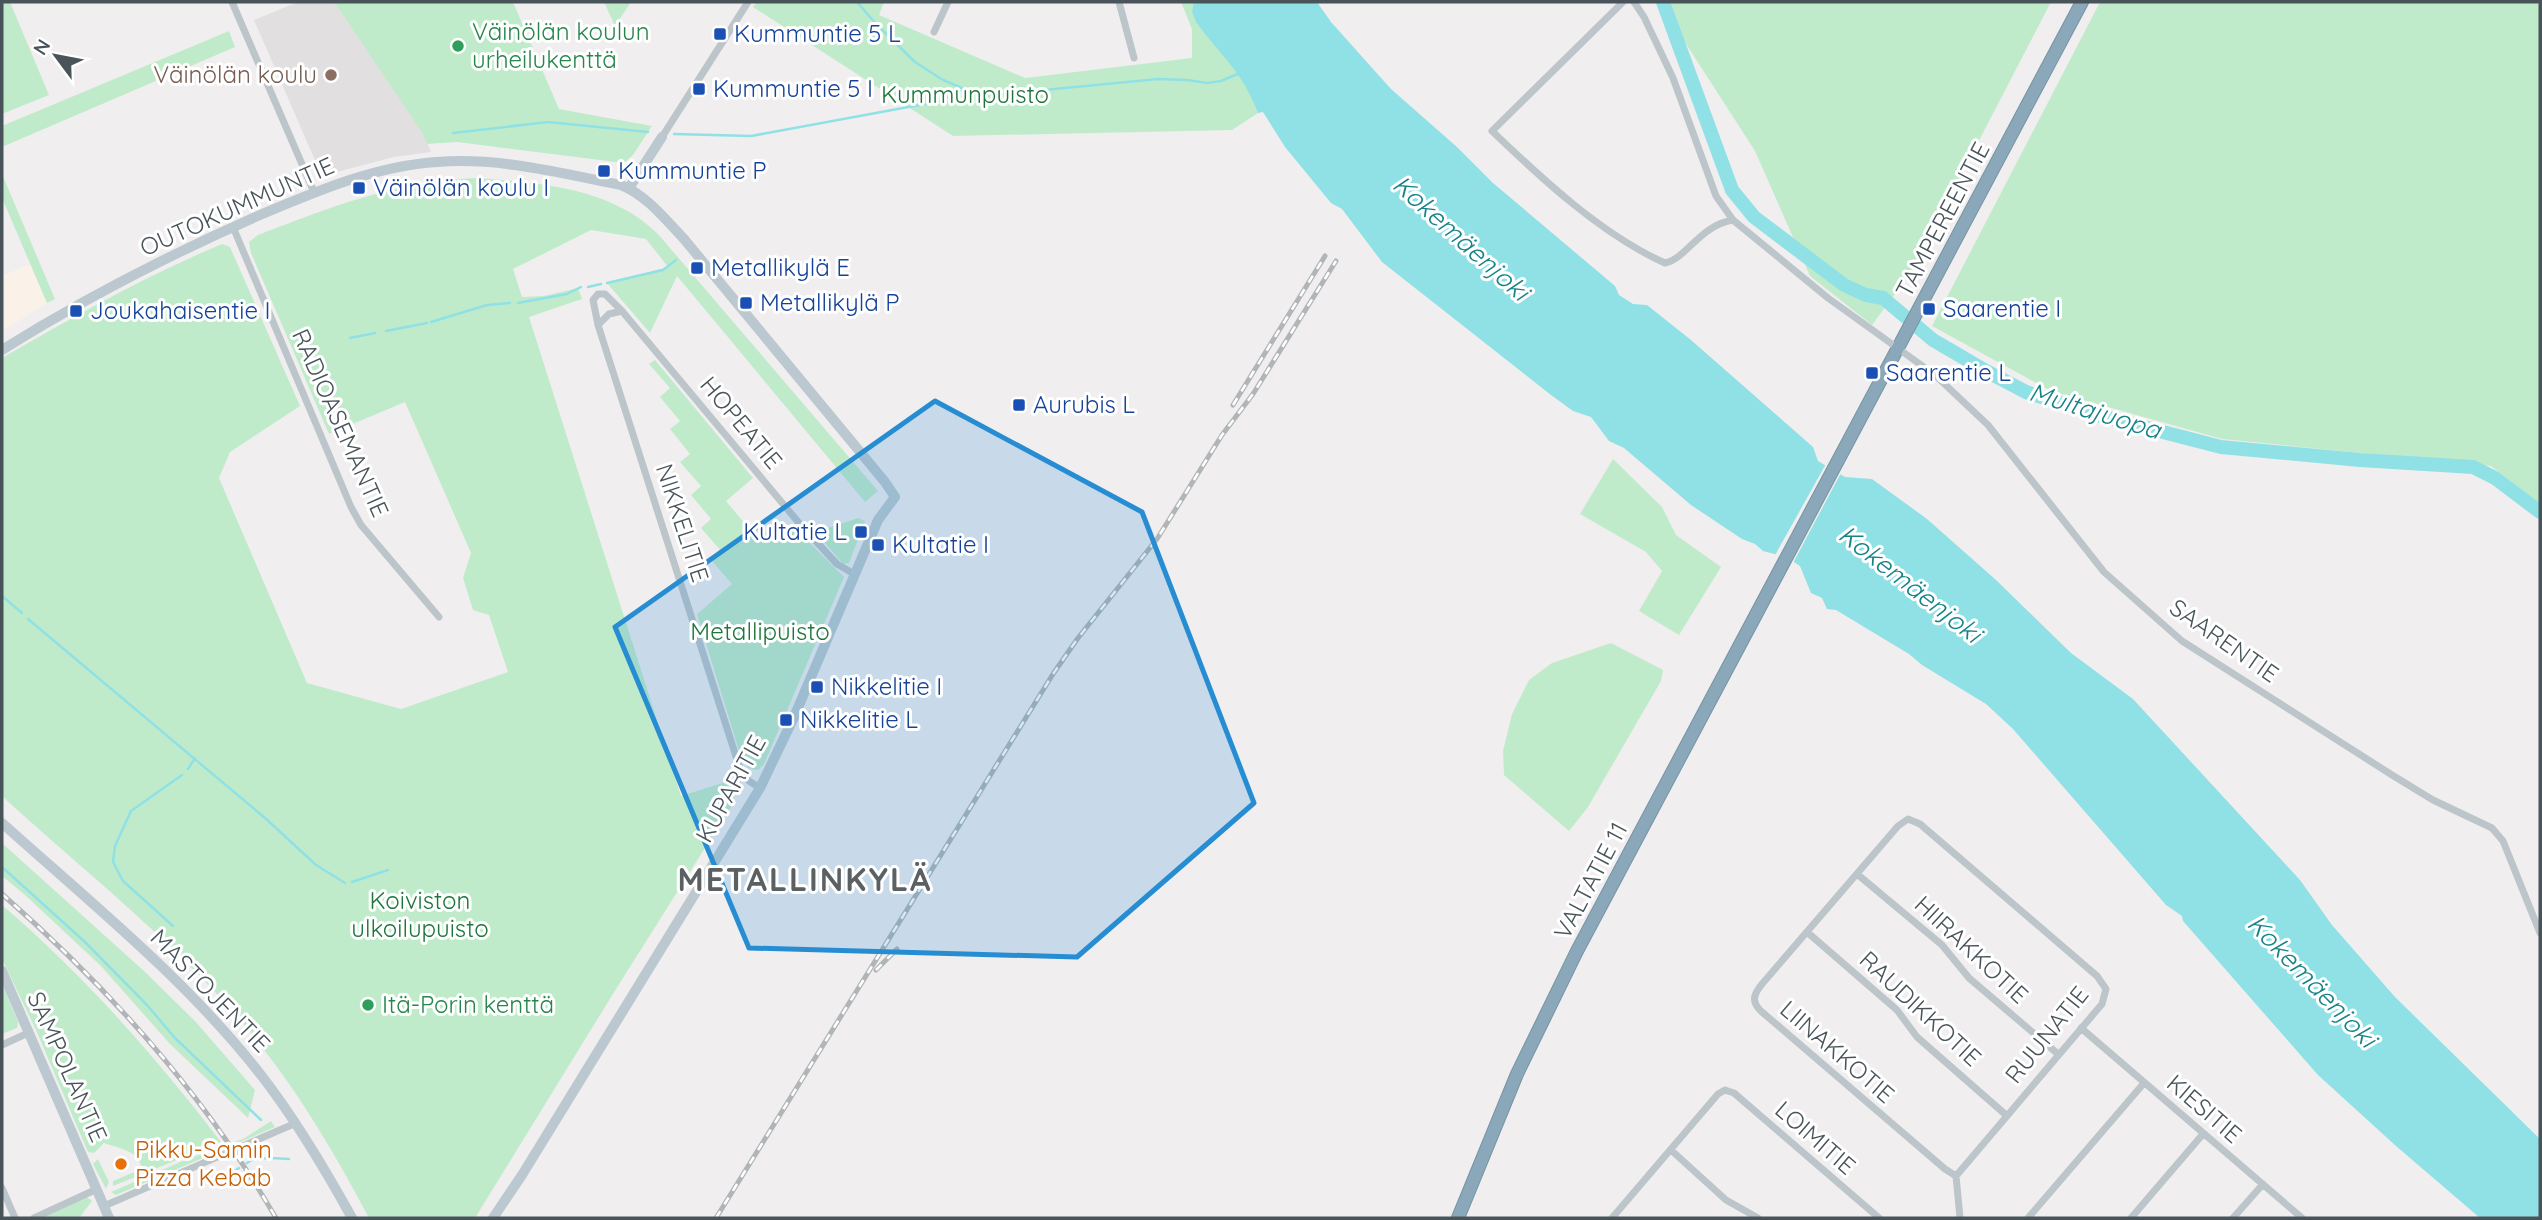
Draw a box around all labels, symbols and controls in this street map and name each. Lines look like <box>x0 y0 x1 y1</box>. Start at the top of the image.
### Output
place label: Väinölän koulun urheilukenttä <box>472 16 650 74</box>
place label: Kummuntie 5 L <box>734 18 901 48</box>
north arrow <box>21 21 91 91</box>
marker: Kummuntie 5 L <box>712 26 728 42</box>
text: N <box>28 35 55 59</box>
marker: Väinölän koulun urheilukenttä <box>450 38 466 54</box>
place label: Väinölän koulu <box>153 59 317 89</box>
marker: Väinölän koulu <box>323 67 339 83</box>
place label: Kummuntie 5 I <box>713 73 873 103</box>
park label: Kummunpuisto <box>881 79 1049 109</box>
marker: Kummuntie 5 I <box>691 81 707 97</box>
street label: TAMPEREENTIE <box>1889 137 1996 302</box>
street label: OUTOKUMMUNTIE <box>135 150 338 262</box>
place label: Kummuntie P <box>618 155 767 185</box>
marker: Kummuntie P <box>596 163 612 179</box>
water label: Kokemäenjoki <box>1386 168 1539 310</box>
place label: Väinölän koulu I <box>373 172 549 202</box>
marker: Väinölän koulu I <box>351 180 367 196</box>
place label: Metallikylä E <box>711 252 850 282</box>
marker: Metallikylä E <box>689 260 705 276</box>
place label: Metallikylä P <box>760 287 900 317</box>
place label: Saarentie I <box>1943 293 2061 323</box>
place label: Joukahaisentie I <box>90 295 271 325</box>
marker: Metallikylä P <box>738 295 754 311</box>
marker: Saarentie I <box>1921 301 1937 317</box>
marker: Joukahaisentie I <box>68 303 84 319</box>
street label: RADIOASEMANTIE <box>286 324 396 521</box>
place label: Saarentie L <box>1886 357 2011 387</box>
marker: Saarentie L <box>1864 365 1880 381</box>
street label: HOPEATIE <box>694 370 789 475</box>
water label: Multajuopa <box>2025 375 2166 447</box>
place label: Aurubis L <box>1033 389 1135 419</box>
marker: Aurubis L <box>1011 397 1027 413</box>
street label: NIKKELITIE <box>650 460 716 586</box>
place label: Kultatie L <box>743 516 847 546</box>
water label: Kokemäenjoki <box>1832 518 1991 652</box>
marker: Kultatie L <box>853 524 869 540</box>
place label: Kultatie I <box>892 529 989 559</box>
marker: Kultatie I <box>870 537 886 553</box>
street label: SAARENTIE <box>2164 592 2285 689</box>
park label: Metallipuisto <box>690 616 830 646</box>
place label: Nikkelitie I <box>831 671 942 701</box>
marker: Nikkelitie I <box>809 679 825 695</box>
place label: Nikkelitie L <box>800 704 918 734</box>
marker: Nikkelitie L <box>778 712 794 728</box>
street label: KUPARITIE <box>688 730 772 847</box>
street label: VALTATIE 11 <box>1547 817 1633 944</box>
district label: METALLINKYLÄ <box>678 859 932 899</box>
park label: Koiviston ulkoilupuisto <box>351 885 489 943</box>
street label: HIIRAKKOTIE <box>1909 889 2035 1010</box>
water label: Kokemäenjoki <box>2241 907 2386 1056</box>
street label: MASTOJENTIE <box>144 922 277 1058</box>
street label: RAUDIKKOTIE <box>1854 944 1988 1072</box>
street label: RUUNATIE <box>1998 980 2094 1089</box>
street label: SAMPOLANTIE <box>21 987 114 1146</box>
place label: Itä-Porin kenttä <box>382 989 554 1019</box>
street label: LIINAKKOTIE <box>1774 994 1901 1109</box>
marker: Itä-Porin kenttä <box>360 997 376 1013</box>
street label: KIESITIE <box>2161 1068 2248 1149</box>
street label: LOIMITIE <box>1769 1094 1862 1180</box>
place label: Pikku-Samin Pizza Kebab <box>135 1134 272 1192</box>
marker: Pikku-Samin Pizza Kebab <box>113 1156 129 1172</box>

